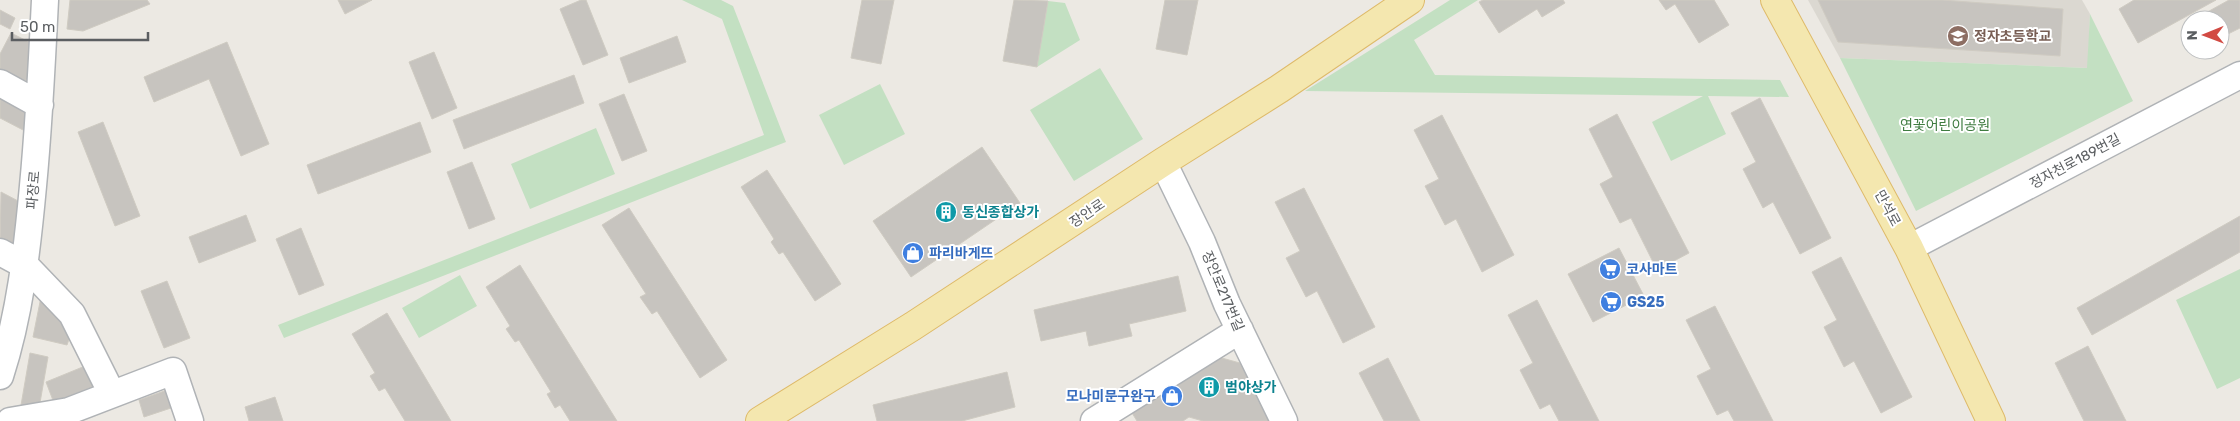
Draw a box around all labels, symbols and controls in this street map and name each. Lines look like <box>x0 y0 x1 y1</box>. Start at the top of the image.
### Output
scale bar <box>12 10 149 42</box>
north arrow <box>2180 10 2230 60</box>
text: 50 m <box>20 18 55 36</box>
school or university icon: 정자초등학교 <box>1946 24 1970 48</box>
place label: 정자초등학교 <box>1974 28 2051 45</box>
text: N <box>2184 30 2201 40</box>
park label: 연꽃어린이공원 <box>1900 117 1990 134</box>
street label: 정자천로189번길 <box>2027 130 2124 193</box>
street label: 파장로 <box>23 170 44 210</box>
street label: 만석로 <box>1871 187 1904 229</box>
street label: 장안로 <box>1067 195 1108 231</box>
building icon: 동신종합상가 <box>934 200 958 224</box>
place label: 동신종합상가 <box>962 204 1039 221</box>
shop icon: 파리바게뜨 <box>901 241 925 265</box>
place label: 파리바게뜨 <box>929 245 994 262</box>
street label: 장안로217번길 <box>1198 248 1247 334</box>
supermarket icon: 코사마트 <box>1598 257 1622 281</box>
place label: 코사마트 <box>1626 261 1678 278</box>
supermarket icon: GS25 <box>1599 290 1623 314</box>
place label: GS25 <box>1627 294 1665 311</box>
building icon: 범야상가 <box>1197 375 1221 399</box>
place label: 범야상가 <box>1225 379 1277 396</box>
shop icon: 모나미문구완구 <box>1160 384 1184 408</box>
place label: 모나미문구완구 <box>1066 388 1156 405</box>

